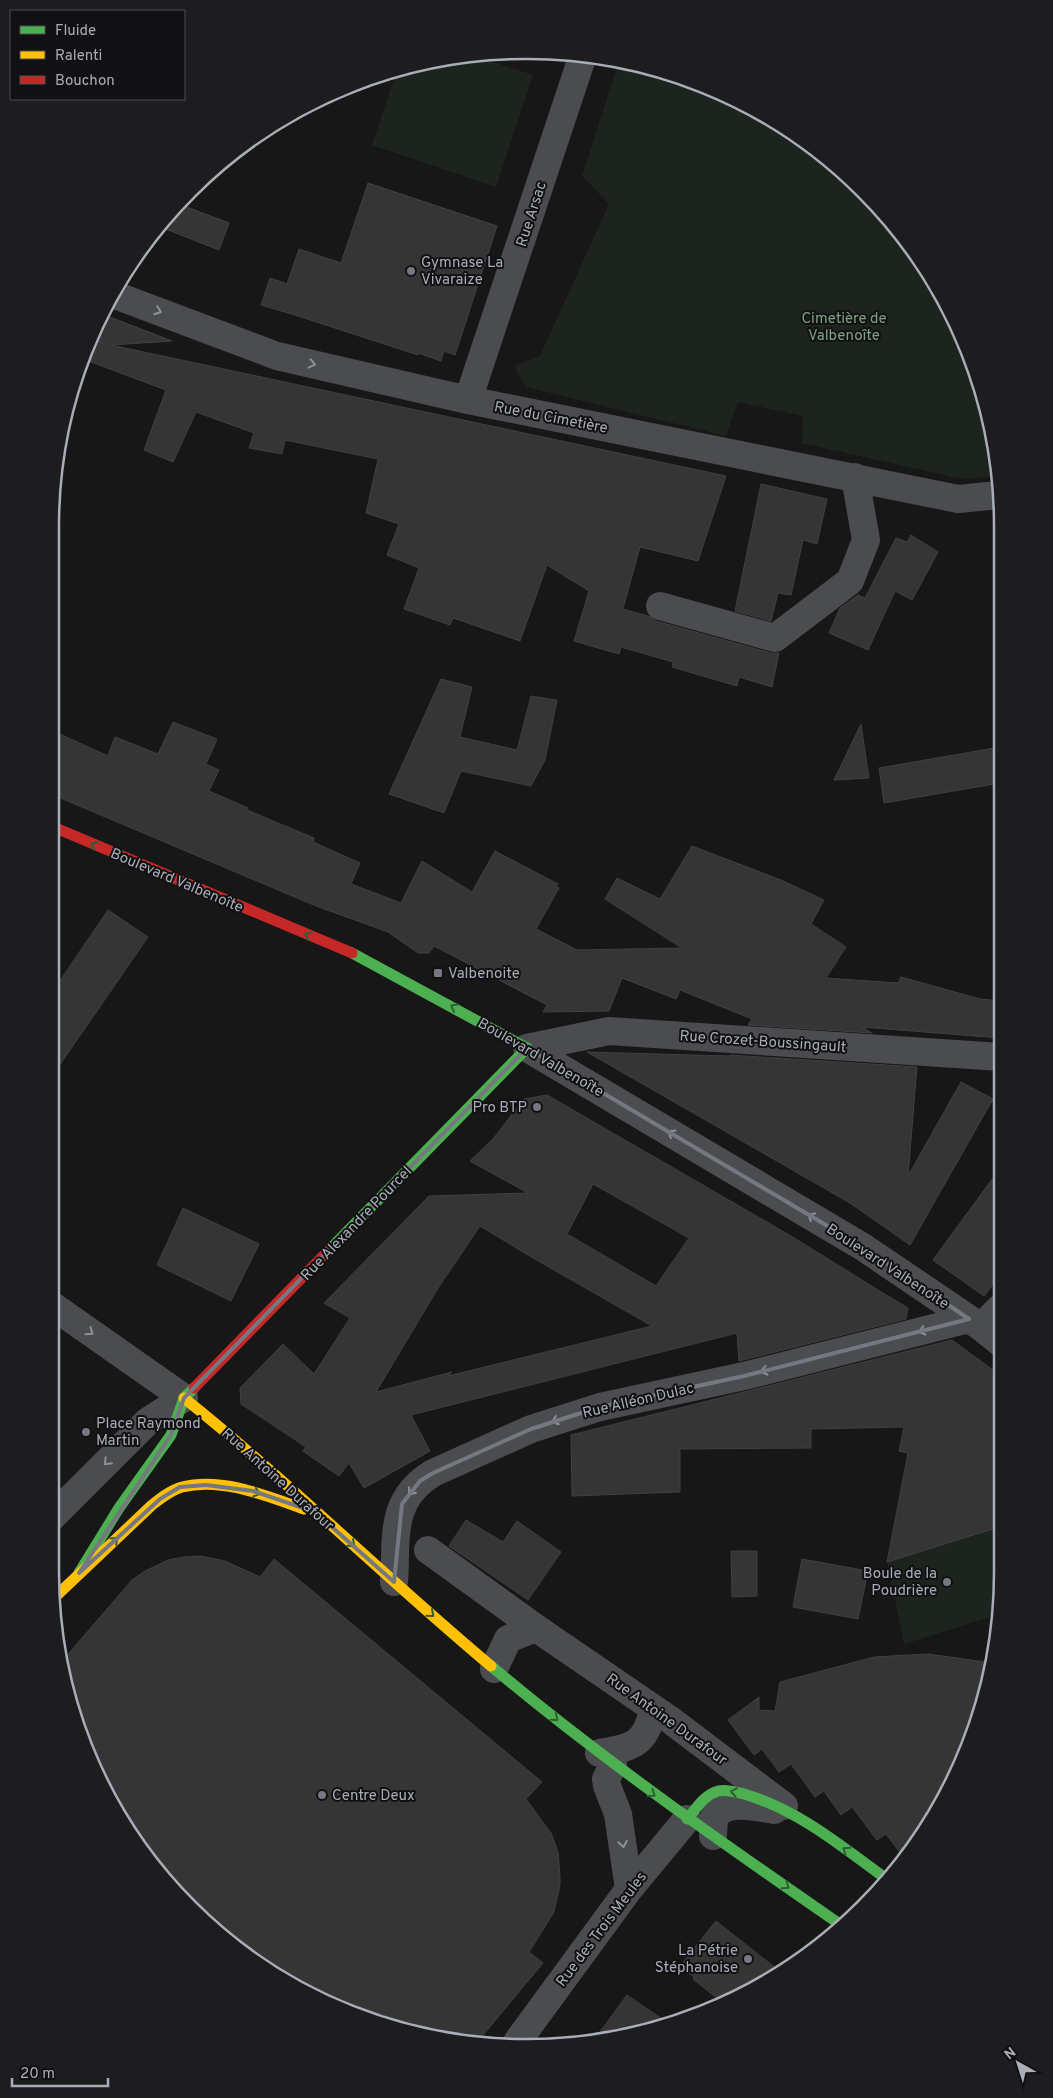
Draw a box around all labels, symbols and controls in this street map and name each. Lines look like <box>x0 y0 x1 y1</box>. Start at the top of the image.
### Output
legend <box>10 10 185 100</box>
text: Fluide <box>55 22 96 41</box>
text: Ralenti <box>55 47 102 66</box>
text: Bouchon <box>55 72 115 91</box>
street label: Rue Arsac <box>513 179 552 249</box>
place label: Gymnase La Vivaraize <box>421 254 503 290</box>
marker: Gymnase La Vivaraize <box>405 265 417 277</box>
one-way arrow <box>153 305 162 315</box>
park label: Cimetière de Valbenoîte <box>801 310 887 346</box>
one-way arrow <box>307 358 316 369</box>
street label: Rue du Cimetière <box>492 398 609 439</box>
one-way arrow <box>90 840 99 851</box>
street label: Boulevard Valbenoîte <box>107 845 246 918</box>
one-way arrow <box>304 931 313 941</box>
place label: Valbenoite <box>448 965 520 984</box>
marker: Valbenoite <box>432 967 444 979</box>
one-way arrow <box>450 1003 459 1013</box>
street label: Boulevard Valbenoîte <box>474 1014 607 1102</box>
street label: Rue Crozet-Boussingault <box>679 1027 847 1058</box>
place label: Pro BTP <box>473 1099 527 1118</box>
marker: Pro BTP <box>531 1101 543 1113</box>
one-way arrow <box>667 1130 676 1140</box>
street label: Rue Alexandre Pourcel <box>297 1163 417 1285</box>
one-way arrow <box>807 1213 816 1223</box>
street label: Boulevard Valbenoîte <box>822 1220 952 1314</box>
one-way arrow <box>917 1325 926 1336</box>
one-way arrow <box>84 1326 94 1335</box>
one-way arrow <box>760 1365 769 1376</box>
street label: Rue Alléon Dulac <box>581 1379 696 1424</box>
place label: Place Raymond Martin <box>96 1415 201 1451</box>
one-way arrow <box>551 1415 560 1425</box>
street label: Rue Antoine Durafour <box>217 1425 337 1536</box>
marker: Place Raymond Martin <box>80 1426 92 1438</box>
one-way arrow <box>103 1457 112 1466</box>
one-way arrow <box>408 1486 416 1495</box>
one-way arrow <box>253 1487 261 1497</box>
one-way arrow <box>109 1537 118 1546</box>
one-way arrow <box>346 1539 355 1547</box>
place label: Boule de la Poudrière <box>863 1565 937 1601</box>
marker: Boule de la Poudrière <box>941 1576 953 1588</box>
one-way arrow <box>425 1608 434 1616</box>
street label: Rue Antoine Durafour <box>602 1670 731 1771</box>
one-way arrow <box>550 1713 559 1722</box>
place label: Centre Deux <box>332 1787 415 1806</box>
one-way arrow <box>729 1787 738 1797</box>
one-way arrow <box>646 1788 655 1796</box>
marker: Centre Deux <box>316 1789 328 1801</box>
one-way arrow <box>618 1840 628 1848</box>
one-way arrow <box>842 1847 851 1856</box>
street label: Rue des Trois Meules <box>553 1869 652 1991</box>
one-way arrow <box>780 1880 789 1889</box>
place label: La Pétrie Stéphanoise <box>655 1942 738 1978</box>
marker: La Pétrie Stéphanoise <box>742 1953 754 1965</box>
north arrow <box>993 2038 1043 2088</box>
text: N <box>1002 2044 1020 2064</box>
scale bar <box>12 2056 109 2088</box>
text: 20 m <box>20 2065 55 2084</box>

